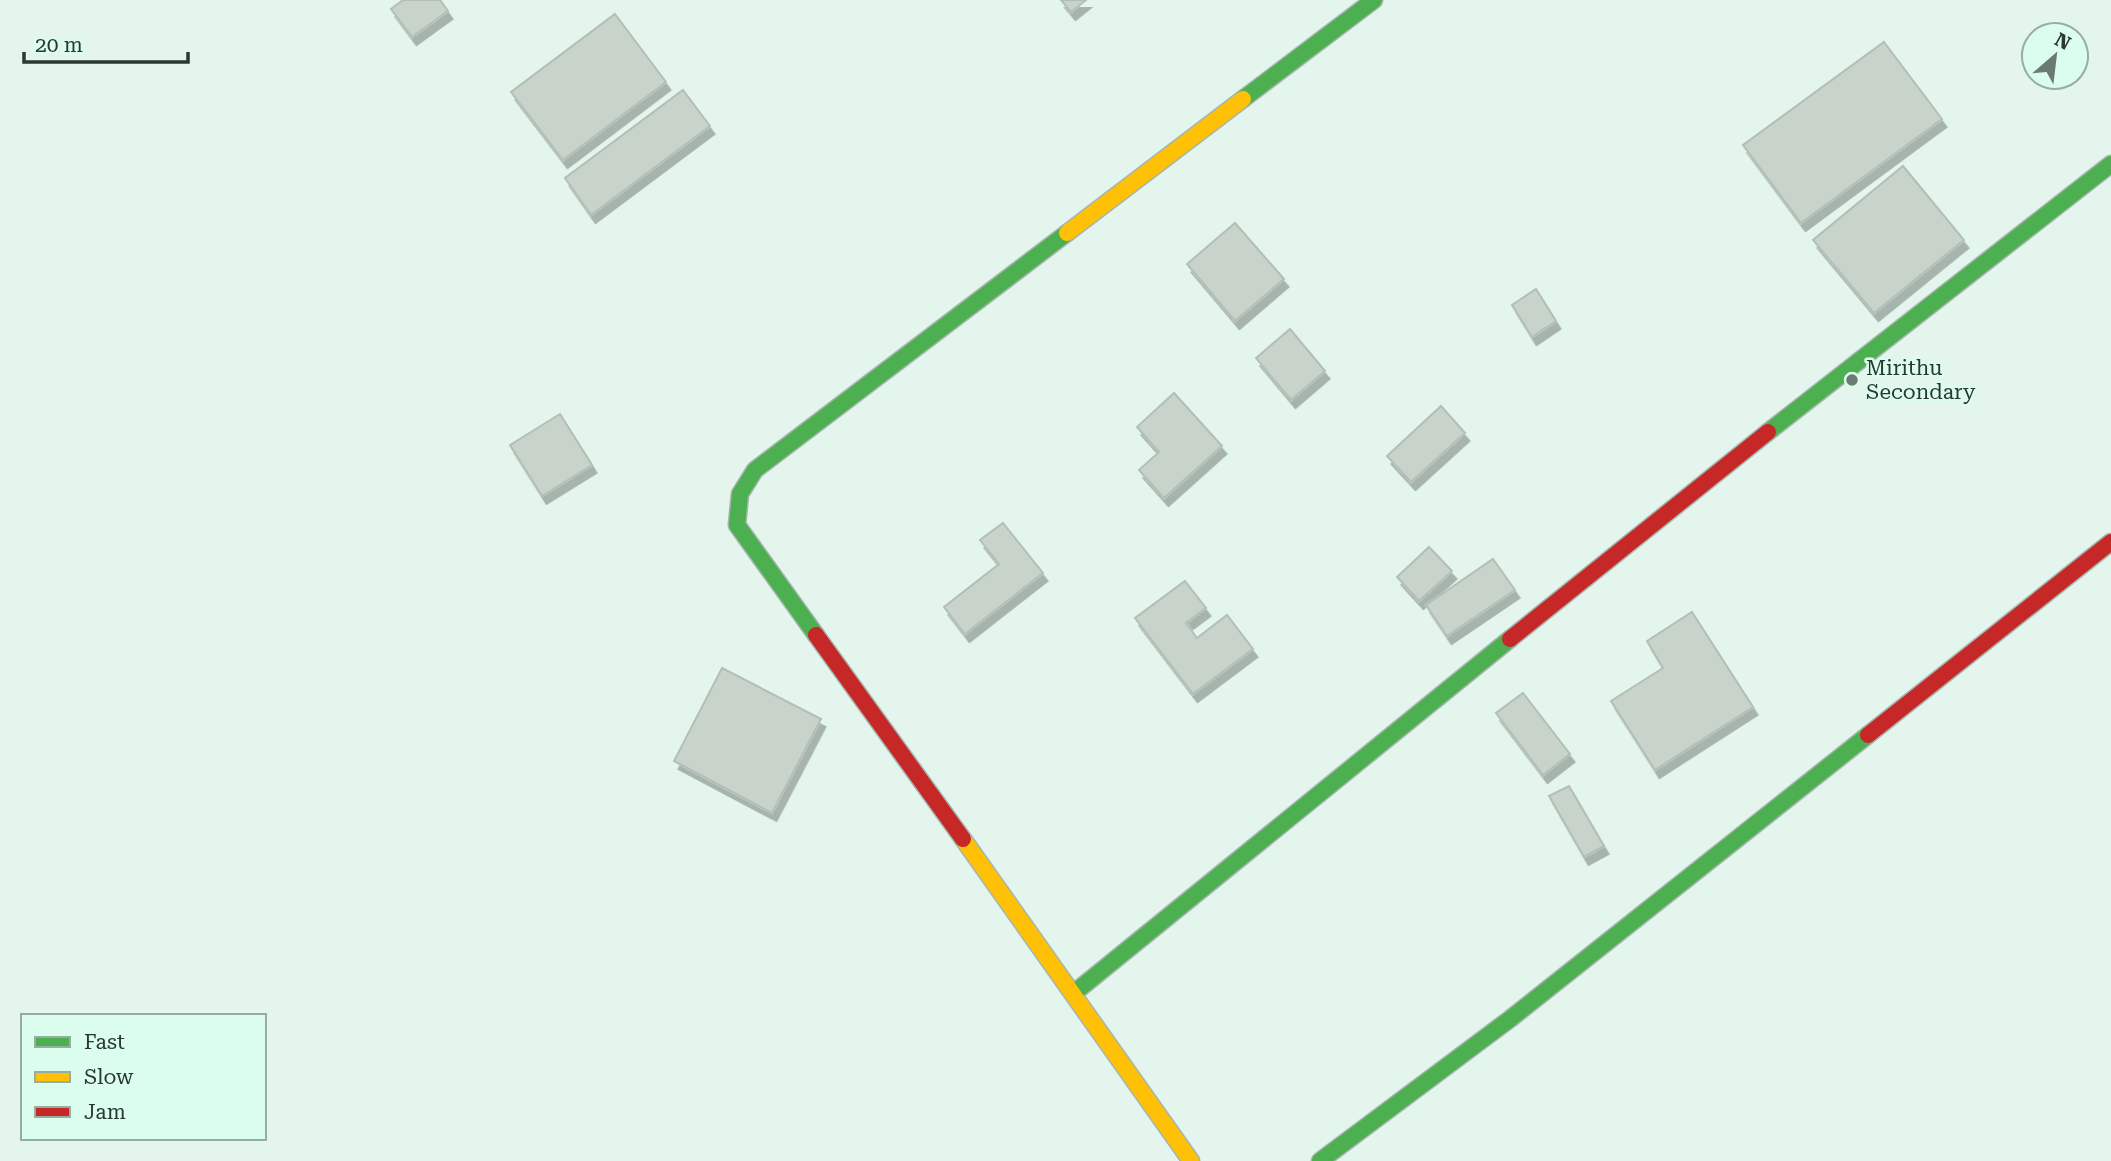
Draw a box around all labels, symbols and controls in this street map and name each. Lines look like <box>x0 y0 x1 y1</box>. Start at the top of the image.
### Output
scale bar <box>24 21 189 65</box>
north arrow <box>2020 21 2090 91</box>
text: N <box>2051 28 2075 55</box>
text: 20 m <box>35 33 83 57</box>
place label: Mirithu Secondary <box>1866 356 1976 404</box>
marker: Mirithu Secondary <box>1844 372 1860 388</box>
legend <box>21 1014 266 1140</box>
text: Fast <box>84 1030 125 1054</box>
text: Slow <box>84 1065 134 1089</box>
text: Jam <box>84 1100 126 1124</box>

